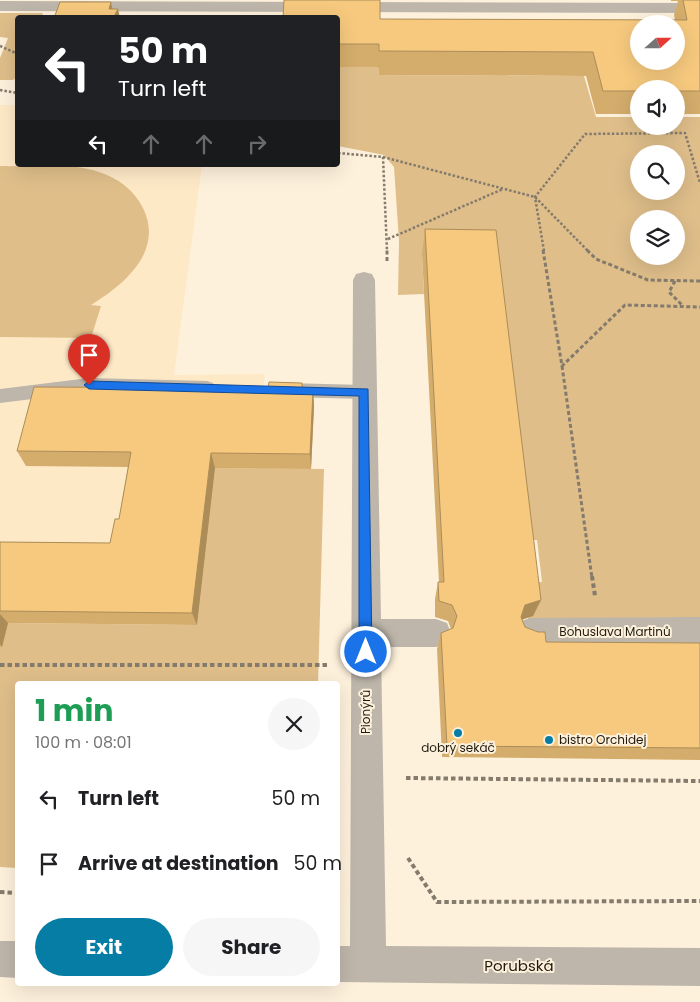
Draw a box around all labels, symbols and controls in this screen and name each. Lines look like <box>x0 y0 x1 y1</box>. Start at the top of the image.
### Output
north arrow <box>630 15 685 70</box>
map controls <box>630 15 685 265</box>
text: 50 m <box>118 26 208 75</box>
icon: left <box>35 35 100 100</box>
text: Turn left <box>118 73 206 104</box>
button: sound <box>630 80 685 135</box>
icon: left <box>84 130 112 158</box>
icon: ahead <box>137 130 165 158</box>
icon: ahead <box>190 130 218 158</box>
icon: right <box>243 130 271 158</box>
button: search <box>630 145 685 200</box>
button: layers <box>630 210 685 265</box>
pin <box>68 334 110 385</box>
icon: arrive <box>75 341 103 369</box>
street label: Bohuslava Martinů <box>559 623 671 640</box>
position arrow <box>339 625 391 677</box>
text: 1 min <box>35 689 113 732</box>
street label: Pionýrů <box>357 690 374 734</box>
button: close <box>268 698 320 750</box>
marker: dobrý sekáč <box>452 727 464 739</box>
text: 100 m · 08:01 <box>35 731 132 754</box>
place label: bistro Orchidej <box>559 731 646 748</box>
marker: bistro Orchidej <box>543 734 555 746</box>
place label: dobrý sekáč <box>421 739 495 756</box>
icon: left <box>35 785 63 813</box>
text: Turn left <box>78 785 159 812</box>
text: 50 m <box>271 785 320 812</box>
icon: arrive <box>35 850 63 878</box>
text: Arrive at destination <box>78 850 279 877</box>
text: 50 m <box>294 850 342 877</box>
button: Exit <box>35 918 173 976</box>
button: Share <box>183 918 320 976</box>
street label: Porubská <box>484 955 554 976</box>

